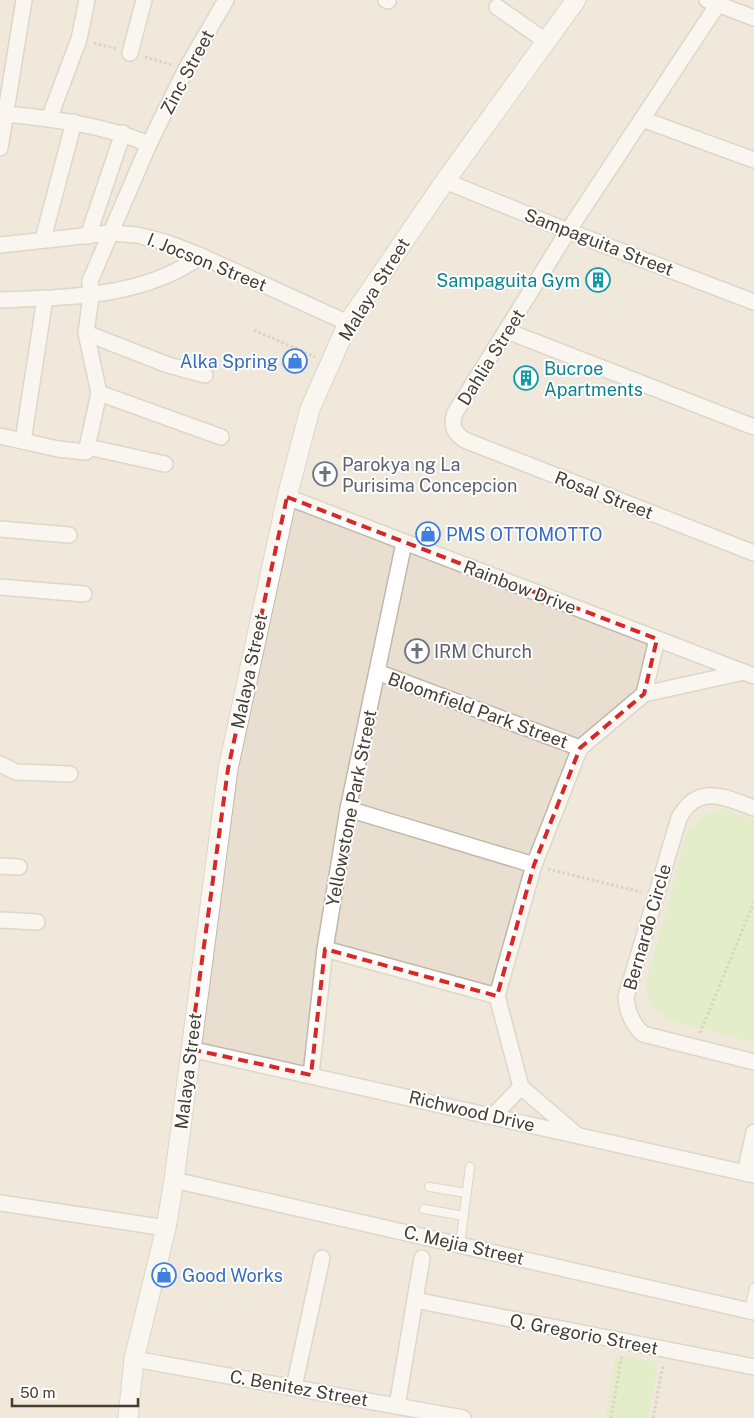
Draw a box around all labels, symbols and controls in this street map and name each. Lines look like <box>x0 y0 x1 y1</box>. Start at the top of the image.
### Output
street label: Zinc Street <box>156 26 218 118</box>
street label: Sampaguita Street <box>522 204 676 280</box>
street label: I. Jocson Street <box>144 228 270 296</box>
street label: Malaya Street <box>334 234 414 344</box>
building icon: Sampaguita Gym <box>585 267 611 293</box>
place label: Sampaguita Gym <box>436 270 580 291</box>
street label: Dahlia Street <box>453 305 529 409</box>
shop icon: Alka Spring <box>282 348 308 374</box>
place label: Alka Spring <box>180 351 278 372</box>
place label: Bucroe Apartments <box>544 358 643 400</box>
building icon: Bucroe Apartments <box>513 365 539 391</box>
place label: Parokya ng La Purisima Concepcion <box>342 454 517 496</box>
church icon: Parokya ng La Purisima Concepcion <box>312 461 338 487</box>
street label: Rosal Street <box>552 467 656 523</box>
shop icon: PMS OTTOMOTTO <box>415 521 441 547</box>
place label: PMS OTTOMOTTO <box>446 524 602 545</box>
street label: Rainbow Drive <box>461 556 579 618</box>
street label: Malaya Street <box>227 612 271 730</box>
church icon: IRM Church <box>404 638 430 664</box>
place label: IRM Church <box>434 641 532 662</box>
street label: Bloomfield Park Street <box>385 668 571 752</box>
street label: Yellowstone Park Street <box>322 708 380 908</box>
street label: Bernardo Circle <box>619 861 675 993</box>
street label: Malaya Street <box>170 1012 206 1130</box>
street label: Richwood Drive <box>407 1086 537 1136</box>
street label: C. Mejia Street <box>402 1221 526 1269</box>
shop icon: Good Works <box>151 1262 177 1288</box>
place label: Good Works <box>182 1265 283 1286</box>
street label: Q. Gregorio Street <box>508 1309 660 1359</box>
street label: C. Benitez Street <box>228 1365 370 1411</box>
scale bar <box>12 1376 139 1408</box>
text: 50 m <box>20 1384 55 1401</box>

